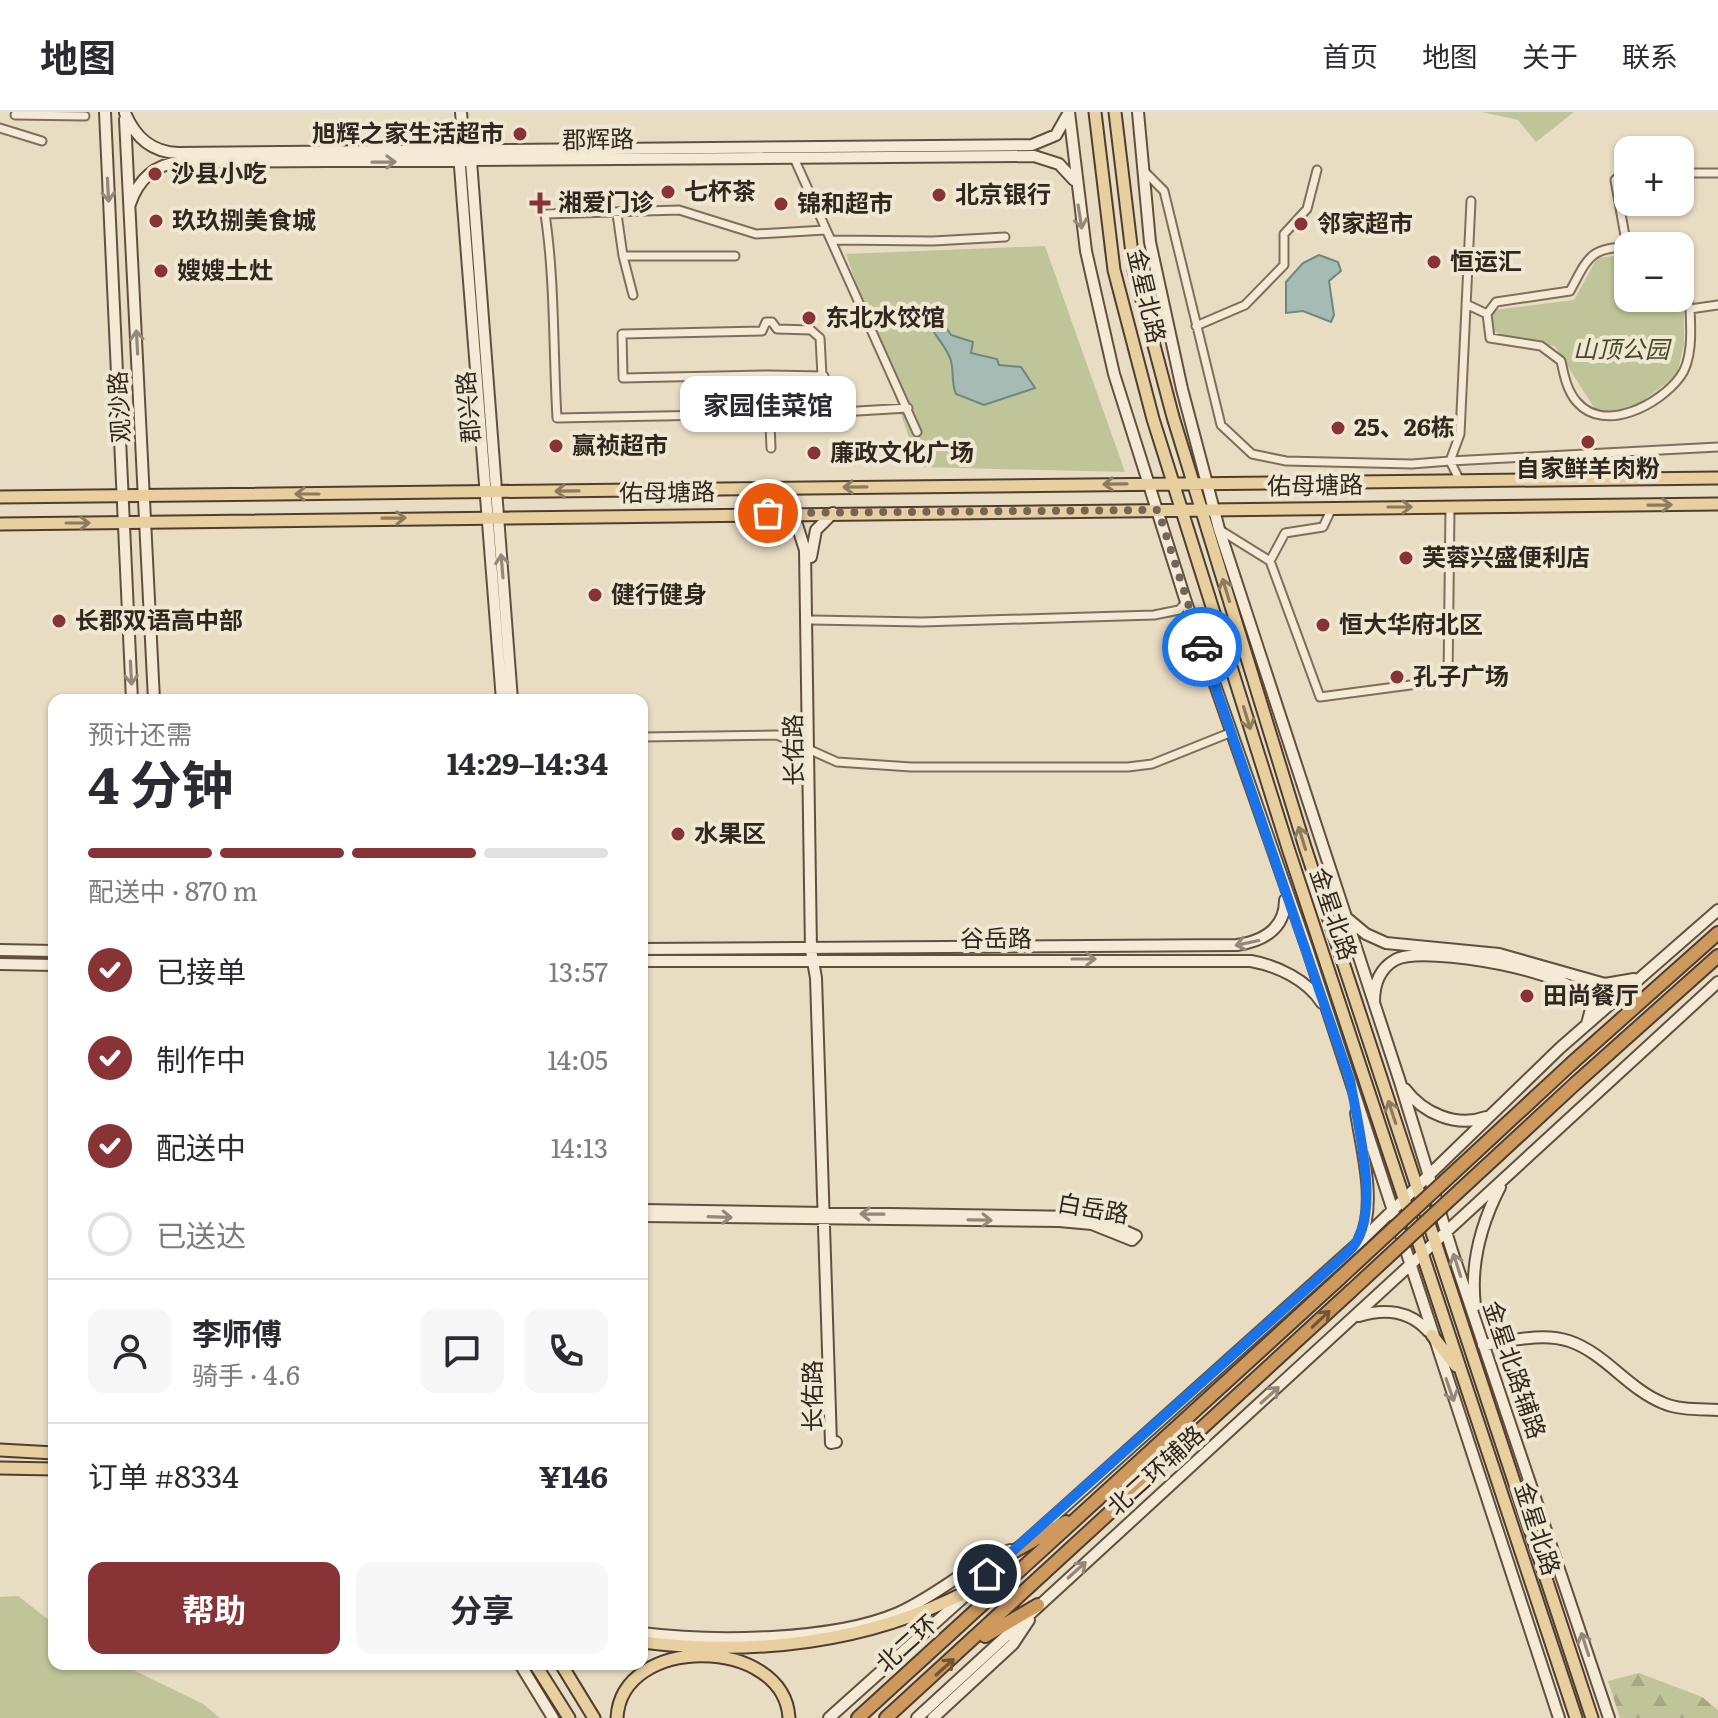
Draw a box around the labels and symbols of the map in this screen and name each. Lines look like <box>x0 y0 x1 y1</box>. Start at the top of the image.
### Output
place label: 旭辉之家生活超市 <box>312 114 504 149</box>
street label: 郡辉路 <box>562 119 634 156</box>
marker: 旭辉之家生活超市 <box>511 125 529 143</box>
place label: 沙县小吃 <box>171 154 267 189</box>
one-way arrow <box>370 154 397 169</box>
marker: 沙县小吃 <box>146 165 164 183</box>
place label: 七杯茶 <box>684 172 756 207</box>
place label: 北京银行 <box>955 175 1051 210</box>
one-way arrow <box>101 176 116 203</box>
place label: 湘爱门诊 <box>558 183 654 218</box>
marker: 七杯茶 <box>659 183 677 201</box>
place label: 锦和超市 <box>797 184 893 219</box>
marker: 北京银行 <box>930 186 948 204</box>
marker: 湘爱门诊 <box>529 192 551 214</box>
marker: 锦和超市 <box>772 195 790 213</box>
place label: 玖玖捌美食城 <box>172 201 316 236</box>
one-way arrow <box>1073 204 1088 230</box>
place label: 邻家超市 <box>1317 204 1413 239</box>
marker: 玖玖捌美食城 <box>147 212 165 230</box>
marker: 邻家超市 <box>1292 215 1310 233</box>
place label: 恒运汇 <box>1450 242 1522 277</box>
street label: 金星北路 <box>1121 245 1176 346</box>
place label: 嫂嫂土灶 <box>177 251 273 286</box>
marker: 恒运汇 <box>1425 253 1443 271</box>
marker: 嫂嫂土灶 <box>152 262 170 280</box>
place label: 东北水饺馆 <box>825 298 945 333</box>
marker: 东北水饺馆 <box>800 309 818 327</box>
one-way arrow <box>130 329 145 356</box>
park label: 山顶公园 <box>1573 330 1672 365</box>
street label: 观沙路 <box>98 370 137 444</box>
street label: 郡兴路 <box>446 370 487 445</box>
callout: 家园佳菜馆 <box>680 377 856 433</box>
place label: 25、26栋 <box>1354 408 1455 443</box>
marker: 25、26栋 <box>1329 419 1347 437</box>
place label: 赢祯超市 <box>572 426 668 461</box>
place label: 廉政文化广场 <box>830 433 974 468</box>
marker: 自家鲜羊肉粉 <box>1579 433 1597 451</box>
marker: 赢祯超市 <box>547 437 565 455</box>
marker: 廉政文化广场 <box>805 444 823 462</box>
place label: 自家鲜羊肉粉 <box>1516 449 1660 484</box>
street label: 佑母塘路 <box>1267 465 1363 502</box>
street label: 佑母塘路 <box>619 472 715 509</box>
one-way arrow <box>1102 476 1129 492</box>
pin <box>734 479 802 547</box>
one-way arrow <box>842 479 869 495</box>
one-way arrow <box>554 484 581 499</box>
one-way arrow <box>294 486 321 502</box>
one-way arrow <box>1646 497 1673 512</box>
one-way arrow <box>1386 499 1413 515</box>
one-way arrow <box>380 510 407 526</box>
one-way arrow <box>64 515 91 531</box>
place label: 芙蓉兴盛便利店 <box>1422 538 1590 573</box>
marker: 芙蓉兴盛便利店 <box>1397 549 1415 567</box>
one-way arrow <box>494 553 509 580</box>
place label: 健行健身 <box>611 575 707 610</box>
one-way arrow <box>1218 577 1233 603</box>
marker: 健行健身 <box>586 586 604 604</box>
place label: 长郡双语高中部 <box>75 601 243 636</box>
place label: 恒大华府北区 <box>1339 605 1483 640</box>
courier <box>1162 607 1242 687</box>
marker: 长郡双语高中部 <box>50 612 68 630</box>
marker: 恒大华府北区 <box>1314 616 1332 634</box>
place label: 孔子广场 <box>1413 657 1509 692</box>
one-way arrow <box>123 659 138 686</box>
marker: 孔子广场 <box>1388 668 1406 686</box>
one-way arrow <box>1240 704 1255 730</box>
street label: 长佑路 <box>773 714 810 786</box>
place label: 水果区 <box>694 814 766 849</box>
marker: 水果区 <box>669 825 687 843</box>
one-way arrow <box>1294 826 1309 852</box>
street label: 金星北路 <box>1303 862 1368 964</box>
street label: 谷岳路 <box>960 919 1032 954</box>
one-way arrow <box>1235 936 1260 951</box>
one-way arrow <box>1070 951 1097 967</box>
place label: 田尚餐厅 <box>1543 976 1639 1011</box>
marker: 田尚餐厅 <box>1518 987 1536 1005</box>
one-way arrow <box>1384 1100 1398 1125</box>
street label: 白岳路 <box>1055 1183 1132 1230</box>
one-way arrow <box>859 1206 886 1222</box>
one-way arrow <box>706 1209 733 1224</box>
one-way arrow <box>966 1212 993 1228</box>
one-way arrow <box>1448 1253 1463 1278</box>
street label: 金星北路辅路 <box>1476 1295 1556 1443</box>
one-way arrow <box>1311 1310 1331 1329</box>
street label: 长佑路 <box>793 1360 828 1432</box>
one-way arrow <box>1444 1378 1459 1403</box>
one-way arrow <box>1260 1386 1280 1405</box>
street label: 北二环辅路 <box>1098 1416 1211 1522</box>
street label: 金星北路 <box>1508 1477 1571 1579</box>
pin <box>953 1540 1021 1608</box>
one-way arrow <box>1067 1561 1087 1579</box>
street label: 北二环 <box>867 1605 944 1679</box>
one-way arrow <box>1576 1631 1591 1656</box>
one-way arrow <box>935 1657 955 1676</box>

